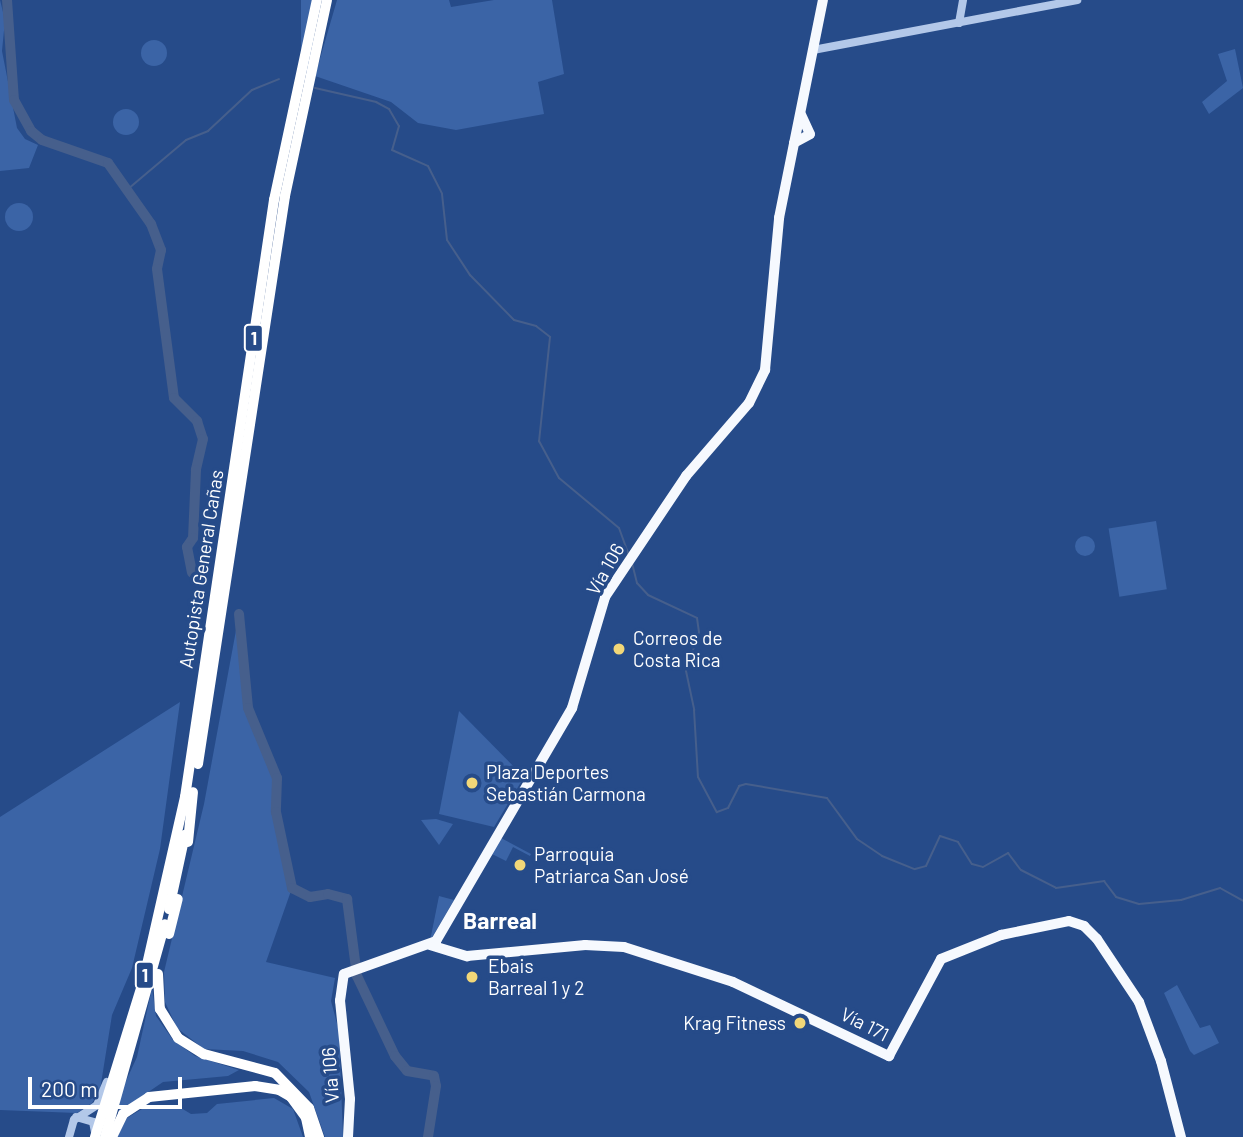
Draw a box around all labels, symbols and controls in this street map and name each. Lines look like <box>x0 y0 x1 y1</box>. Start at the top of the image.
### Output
road number: 1 <box>244 324 264 352</box>
street label: Autopista General Cañas <box>174 468 228 670</box>
street label: Vía 106 <box>581 539 629 599</box>
place label: Correos de Costa Rica <box>633 627 723 671</box>
marker: Correos de Costa Rica <box>611 641 627 657</box>
place label: Plaza Deportes Sebastián Carmona <box>486 761 646 805</box>
marker: Plaza Deportes Sebastián Carmona <box>464 775 480 791</box>
place label: Parroquia Patriarca San José <box>534 843 689 887</box>
marker: Parroquia Patriarca San José <box>512 857 528 873</box>
district label: Barreal <box>463 906 537 934</box>
place label: Ebais Barreal 1 y 2 <box>488 955 584 999</box>
road number: 1 <box>134 960 156 990</box>
marker: Ebais Barreal 1 y 2 <box>462 967 482 987</box>
street label: Vía 171 <box>837 1002 893 1046</box>
place label: Krag Fitness <box>683 1012 786 1034</box>
marker: Krag Fitness <box>792 1015 808 1031</box>
street label: Vía 106 <box>317 1046 343 1104</box>
scale bar <box>32 1064 186 1108</box>
text: 200 m <box>41 1076 98 1101</box>

